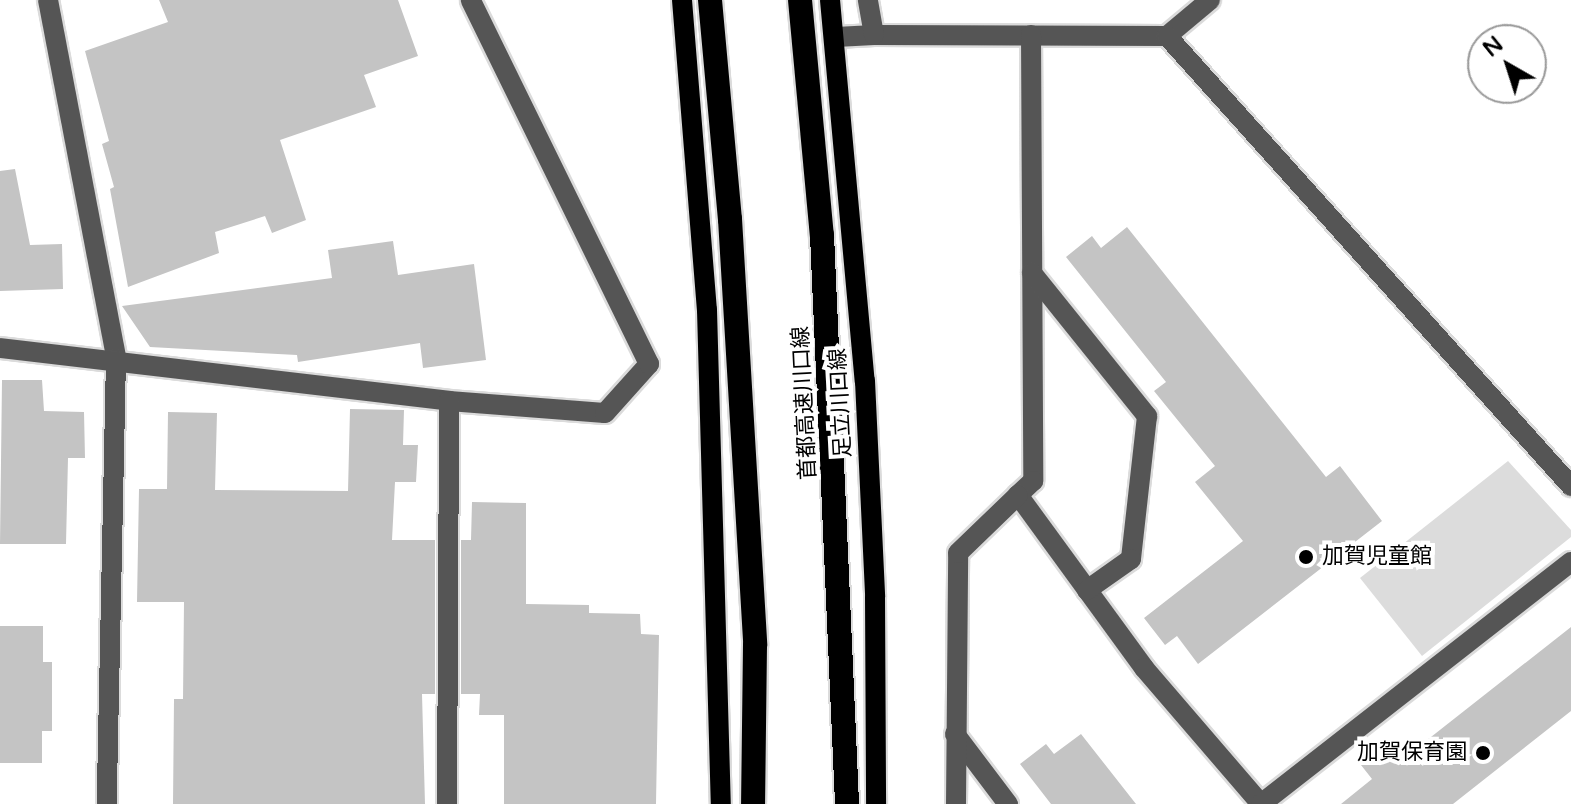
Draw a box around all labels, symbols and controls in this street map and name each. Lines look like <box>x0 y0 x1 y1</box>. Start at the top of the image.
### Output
north arrow <box>1467 24 1547 104</box>
text: N <box>1478 31 1508 63</box>
street label: 首都高速川口線 <box>788 325 822 481</box>
street label: 足立川口線 <box>825 347 857 459</box>
place label: 加賀児童館 <box>1322 544 1432 570</box>
marker: 加賀児童館 <box>1297 548 1315 566</box>
place label: 加賀保育園 <box>1357 740 1467 766</box>
marker: 加賀保育園 <box>1474 744 1492 762</box>

